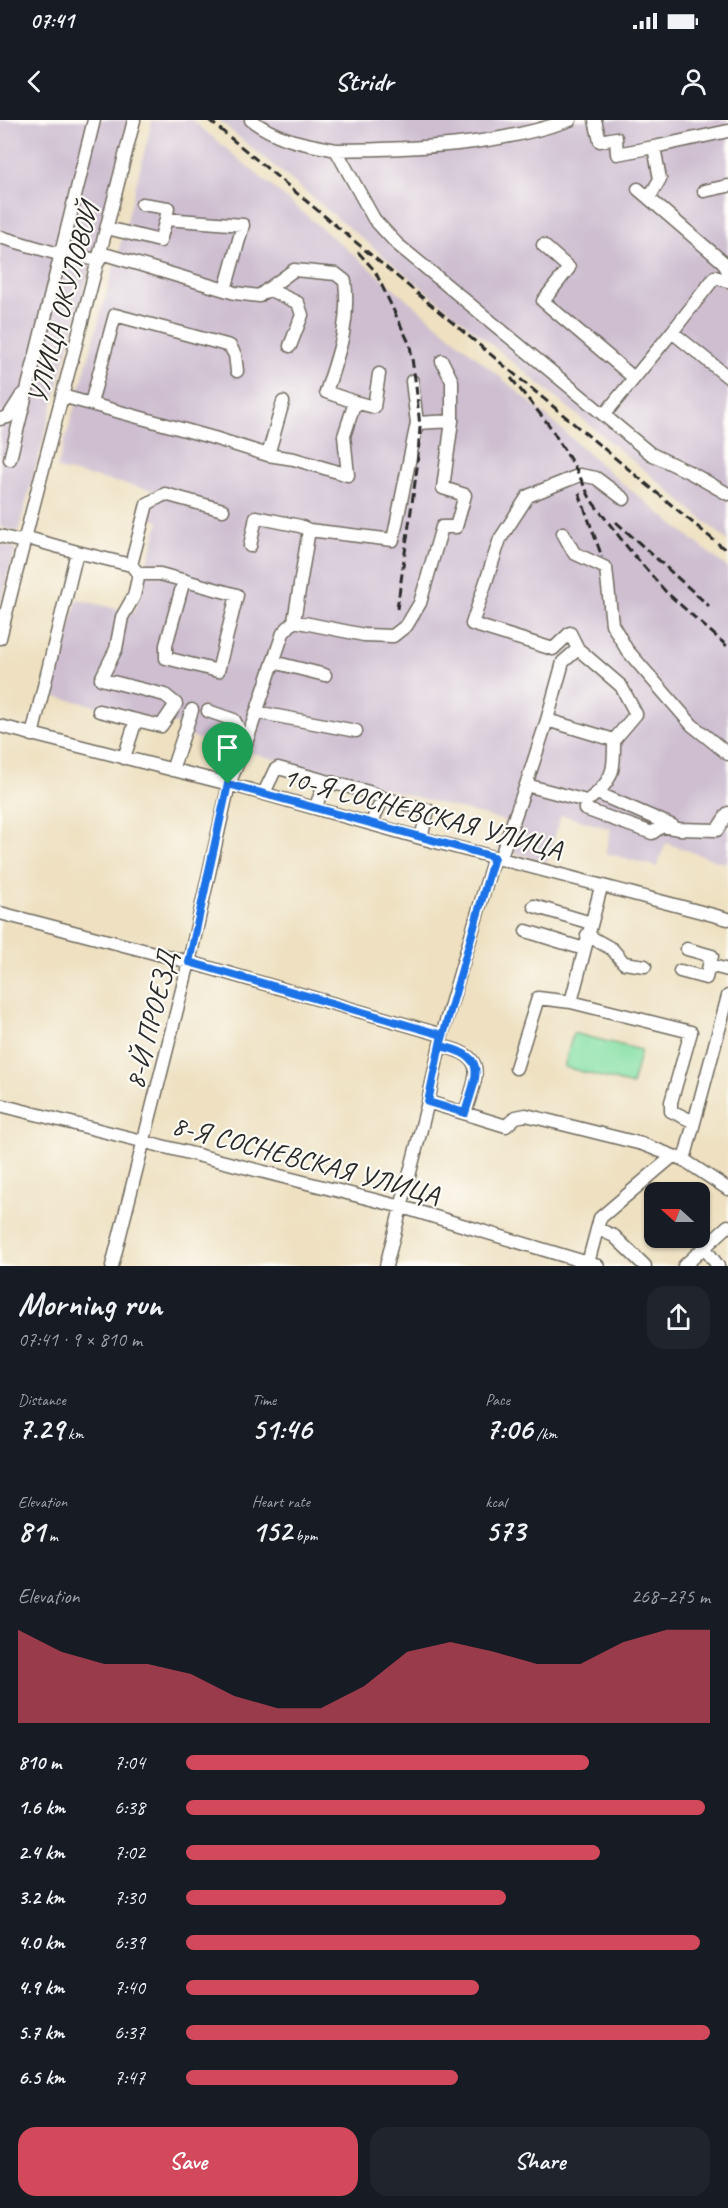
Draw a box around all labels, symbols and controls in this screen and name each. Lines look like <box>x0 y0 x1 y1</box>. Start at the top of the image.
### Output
text: 07:41 <box>30 7 74 35</box>
text: Stridr <box>335 64 393 98</box>
icon: back <box>18 65 51 98</box>
icon: person <box>677 65 710 98</box>
street label: УЛИЦА ОКУЛОВОЙ <box>19 195 107 407</box>
pin <box>202 722 253 784</box>
icon: arrive <box>211 731 244 764</box>
street label: 10-Я СОСНЕВСКАЯ УЛИЦА <box>279 758 567 867</box>
street label: 8-Й ПРОЕЗД <box>117 945 185 1092</box>
street label: 8-Я СОСНЕВСКАЯ УЛИЦА <box>168 1107 444 1212</box>
north arrow <box>644 1182 710 1248</box>
map controls <box>644 1182 710 1248</box>
text: Morning run <box>18 1283 162 1325</box>
button: share <box>647 1286 710 1349</box>
text: 07:41 · 9 × 810 m <box>18 1327 142 1352</box>
text: Distance <box>18 1390 66 1410</box>
text: Time <box>252 1390 276 1410</box>
text: Pace <box>485 1390 510 1410</box>
text: 7.29 <box>18 1410 64 1448</box>
text: 51:46 <box>252 1410 312 1448</box>
text: 7:06 <box>485 1410 532 1448</box>
text: km <box>64 1424 83 1444</box>
text: /km <box>532 1424 557 1444</box>
text: Elevation <box>18 1492 67 1512</box>
text: Heart rate <box>252 1492 310 1512</box>
text: kcal <box>485 1492 506 1512</box>
text: 81 <box>18 1512 45 1550</box>
text: 152 <box>252 1512 292 1550</box>
text: 573 <box>485 1512 525 1550</box>
text: m <box>45 1526 58 1546</box>
text: bpm <box>292 1526 318 1546</box>
text: Elevation <box>18 1584 80 1609</box>
text: 268–275 m <box>631 1584 710 1609</box>
text: 810 m <box>18 1750 61 1775</box>
text: 7:04 <box>114 1750 145 1775</box>
text: 1.6 km <box>18 1795 65 1820</box>
text: 6:38 <box>114 1795 145 1820</box>
text: 2.4 km <box>18 1840 65 1865</box>
text: 7:02 <box>114 1840 145 1865</box>
text: 3.2 km <box>18 1885 65 1910</box>
text: 7:30 <box>114 1885 145 1910</box>
text: 4.0 km <box>18 1930 65 1955</box>
text: 6:39 <box>114 1930 145 1955</box>
text: 4.9 km <box>18 1975 64 2000</box>
text: 7:40 <box>114 1975 145 2000</box>
text: 5.7 km <box>18 2020 64 2045</box>
text: 6:37 <box>114 2020 145 2045</box>
text: 6.5 km <box>18 2065 65 2090</box>
text: 7:47 <box>114 2065 145 2090</box>
button: Save <box>18 2127 358 2196</box>
button: Share <box>370 2127 710 2196</box>

